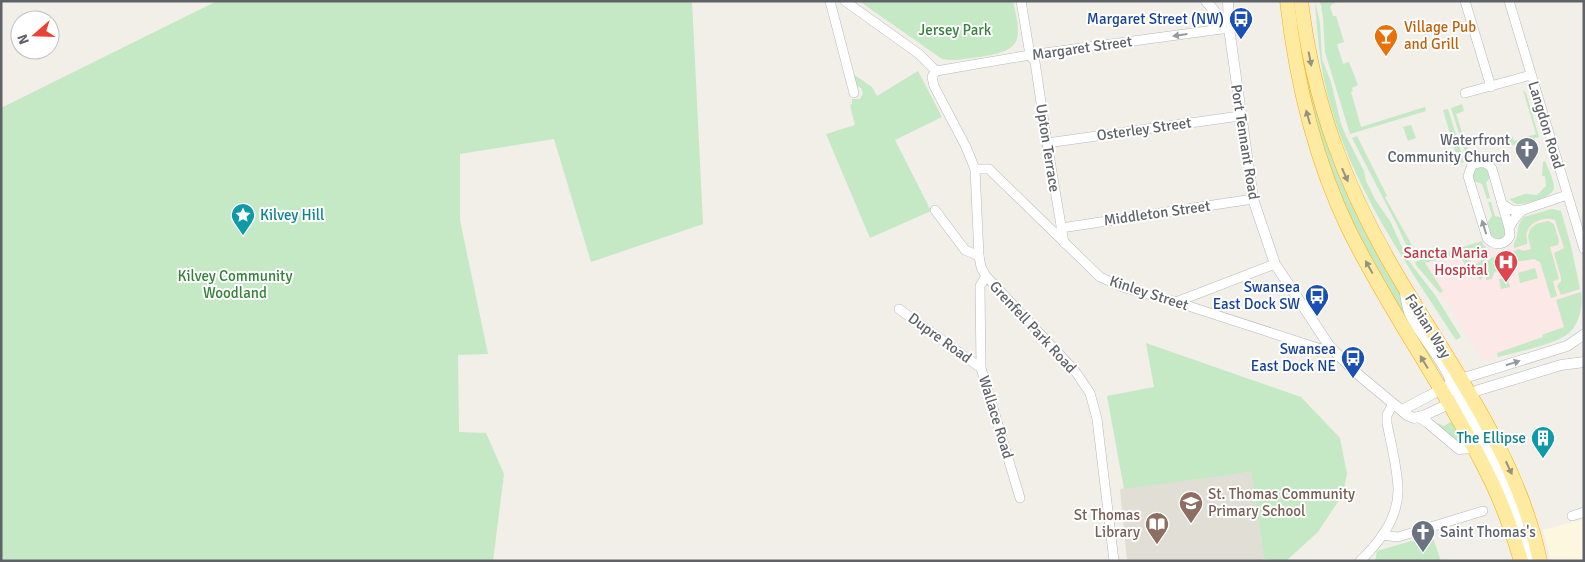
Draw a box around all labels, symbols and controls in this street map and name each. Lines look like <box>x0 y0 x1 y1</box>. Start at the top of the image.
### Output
bus stop icon: Margaret Street (NW) <box>1228 6 1254 40</box>
north arrow <box>10 10 60 60</box>
place label: Margaret Street (NW) <box>1087 10 1224 28</box>
place label: Village Pub and Grill <box>1404 18 1476 53</box>
park label: Jersey Park <box>919 21 992 39</box>
bar icon: Village Pub and Grill <box>1373 23 1399 57</box>
one-way arrow <box>1172 31 1188 39</box>
text: N <box>14 32 33 47</box>
street label: Margaret Street <box>1031 32 1133 64</box>
one-way arrow <box>1306 52 1314 67</box>
street label: Langdon Road <box>1524 79 1568 171</box>
street label: Port Tennant Road <box>1227 83 1263 201</box>
street label: Upton Terrace <box>1032 103 1064 193</box>
one-way arrow <box>1303 109 1311 124</box>
street label: Osterley Street <box>1095 113 1193 145</box>
place label: Waterfront Community Church <box>1387 131 1510 166</box>
church icon: Waterfront Community Church <box>1514 136 1540 170</box>
one-way arrow <box>1342 168 1350 182</box>
street label: Middleton Street <box>1103 197 1211 229</box>
place icon: Kilvey Hill <box>230 202 256 236</box>
place label: Kilvey Hill <box>260 206 324 224</box>
one-way arrow <box>1479 219 1487 234</box>
place label: Sancta Maria Hospital <box>1403 244 1488 279</box>
hospital icon: Sancta Maria Hospital <box>1493 249 1519 283</box>
one-way arrow <box>1365 260 1373 274</box>
park label: Kilvey Community Woodland <box>178 267 292 302</box>
street label: Kinley Street <box>1107 272 1191 314</box>
street label: Grenfell Park Road <box>986 277 1080 377</box>
place label: Swansea East Dock SW <box>1213 278 1300 313</box>
bus stop icon: Swansea East Dock SW <box>1304 283 1330 317</box>
street label: Fabian Way <box>1401 290 1455 362</box>
street label: Dupre Road <box>905 309 975 367</box>
place label: Swansea East Dock NE <box>1251 340 1336 375</box>
bus stop icon: Swansea East Dock NE <box>1340 345 1366 379</box>
one-way arrow <box>1419 355 1428 368</box>
one-way arrow <box>1505 358 1520 366</box>
street label: Wallace Road <box>975 373 1017 461</box>
building icon: The Ellipse <box>1530 425 1556 459</box>
place label: The Ellipse <box>1456 429 1526 447</box>
one-way arrow <box>1505 461 1513 475</box>
place label: St. Thomas Community Primary School <box>1208 485 1355 520</box>
school or university icon: St. Thomas Community Primary School <box>1178 490 1204 524</box>
place label: St Thomas Library <box>1074 506 1140 541</box>
library icon: St Thomas Library <box>1144 511 1170 545</box>
church icon: Saint Thomas's <box>1410 519 1436 553</box>
place label: Saint Thomas's <box>1440 523 1536 541</box>

